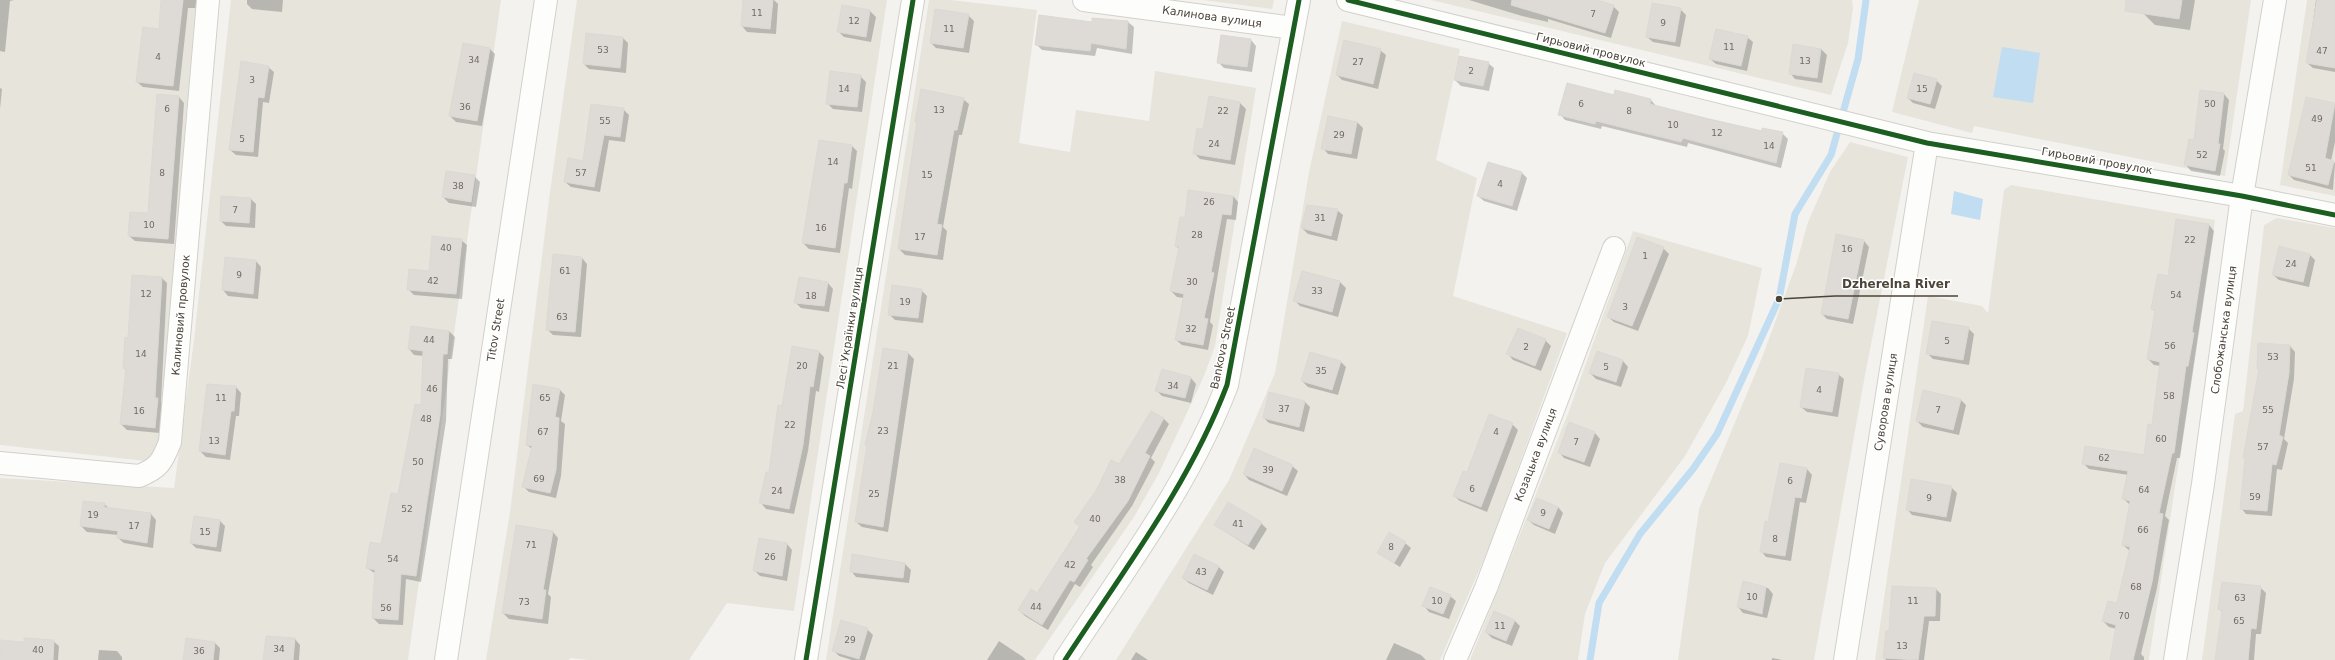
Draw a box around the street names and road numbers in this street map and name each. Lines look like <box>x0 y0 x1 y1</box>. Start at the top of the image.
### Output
street label: Калинова вулиця <box>1161 4 1263 30</box>
street label: Гирьовий провулок <box>1535 30 1648 70</box>
street label: Гирьовий провулок <box>2040 145 2154 177</box>
street label: Калиновий провулок <box>169 254 193 376</box>
street label: Слобожанська вулиця <box>2209 265 2239 395</box>
street label: Лесі Українки вулиця <box>834 266 866 390</box>
street label: Titov Street <box>484 297 508 364</box>
street label: Bankova Street <box>1208 305 1238 391</box>
street label: Суворова вулиця <box>1872 352 1900 452</box>
street label: Козацька вулиця <box>1512 406 1560 504</box>

